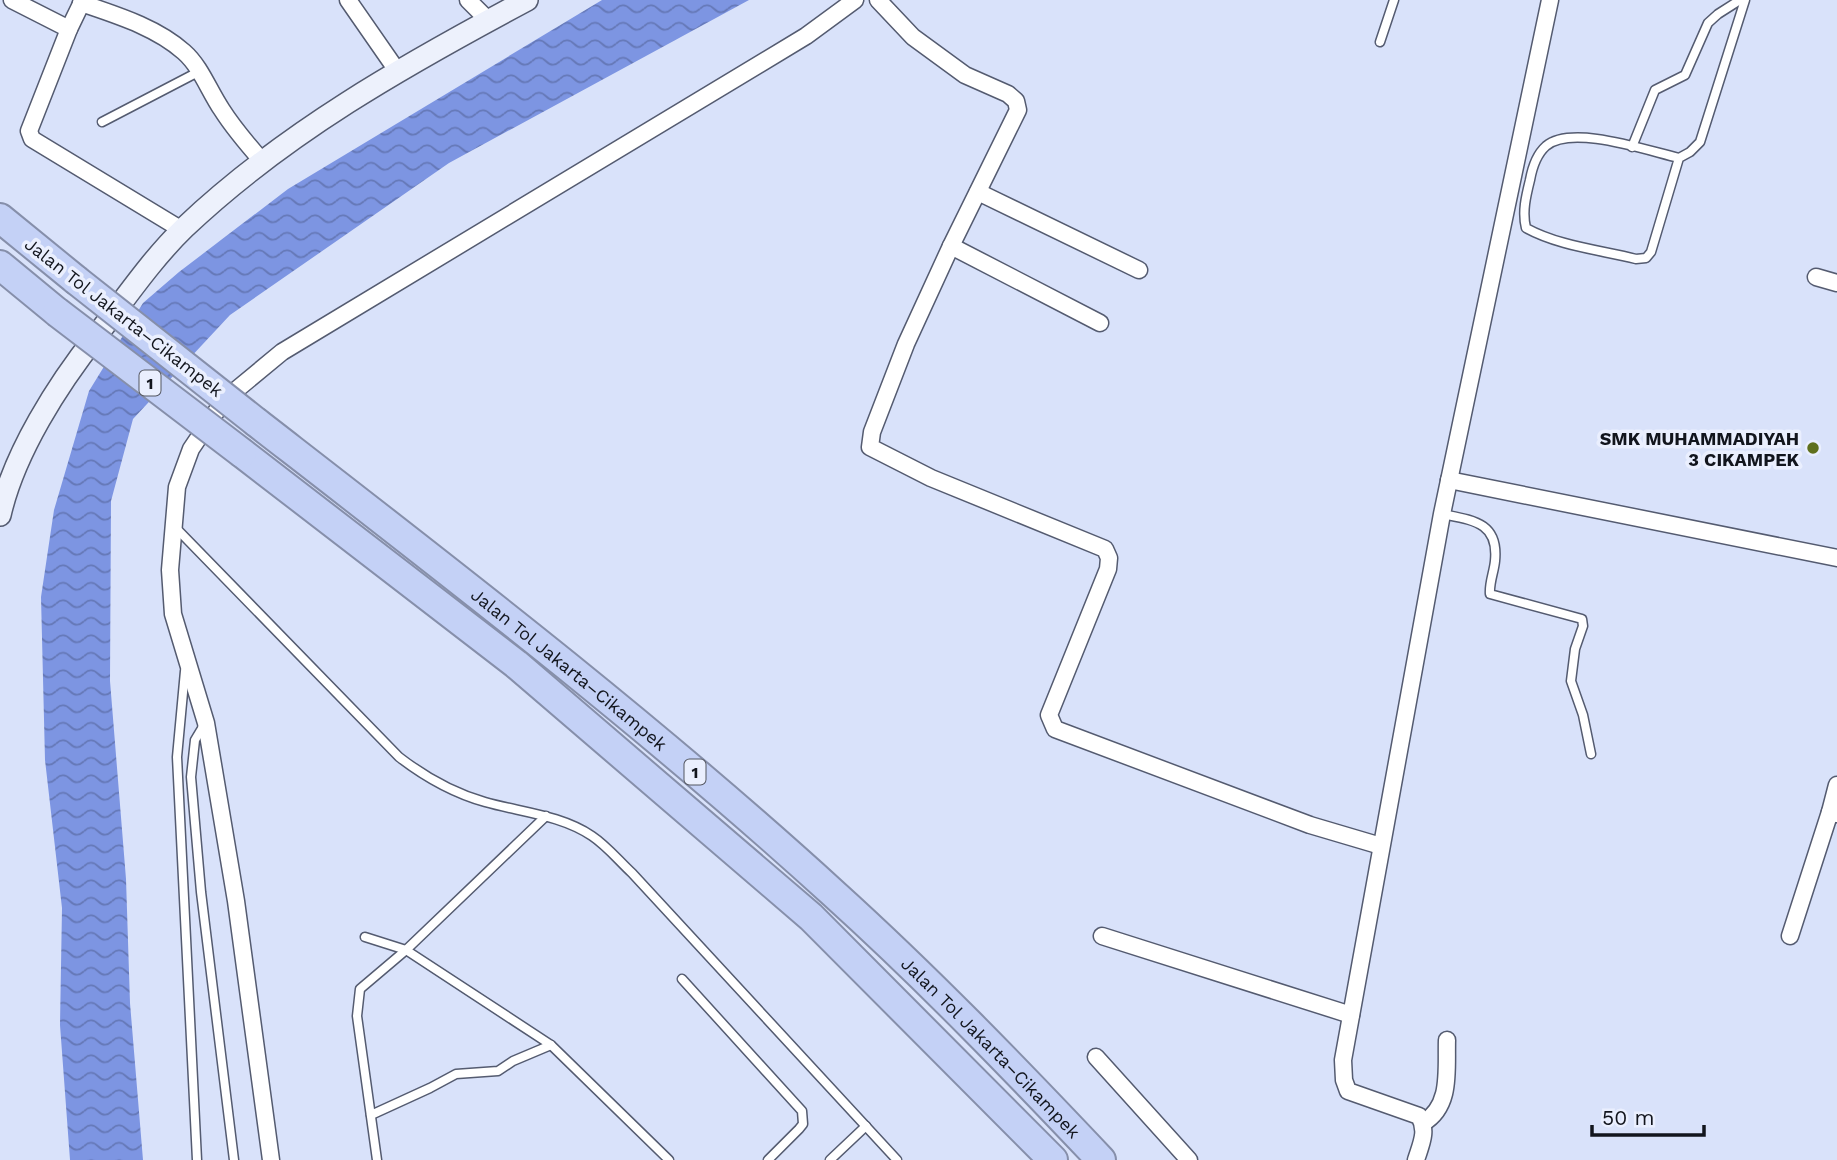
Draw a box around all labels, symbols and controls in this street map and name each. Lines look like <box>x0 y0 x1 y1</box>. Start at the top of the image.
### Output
street label: Jalan Tol Jakarta–Cikampek <box>21 233 227 401</box>
road number: 1 <box>140 370 160 396</box>
place label: SMK MUHAMMADIYAH 3 CIKAMPEK <box>1600 428 1800 470</box>
marker: SMK MUHAMMADIYAH 3 CIKAMPEK <box>1805 440 1821 456</box>
street label: Jalan Tol Jakarta–Cikampek <box>467 583 672 754</box>
road number: 1 <box>684 760 706 785</box>
street label: Jalan Tol Jakarta–Cikampek <box>897 952 1085 1142</box>
scale bar <box>1592 1094 1704 1138</box>
text: 50 m <box>1602 1105 1654 1130</box>

